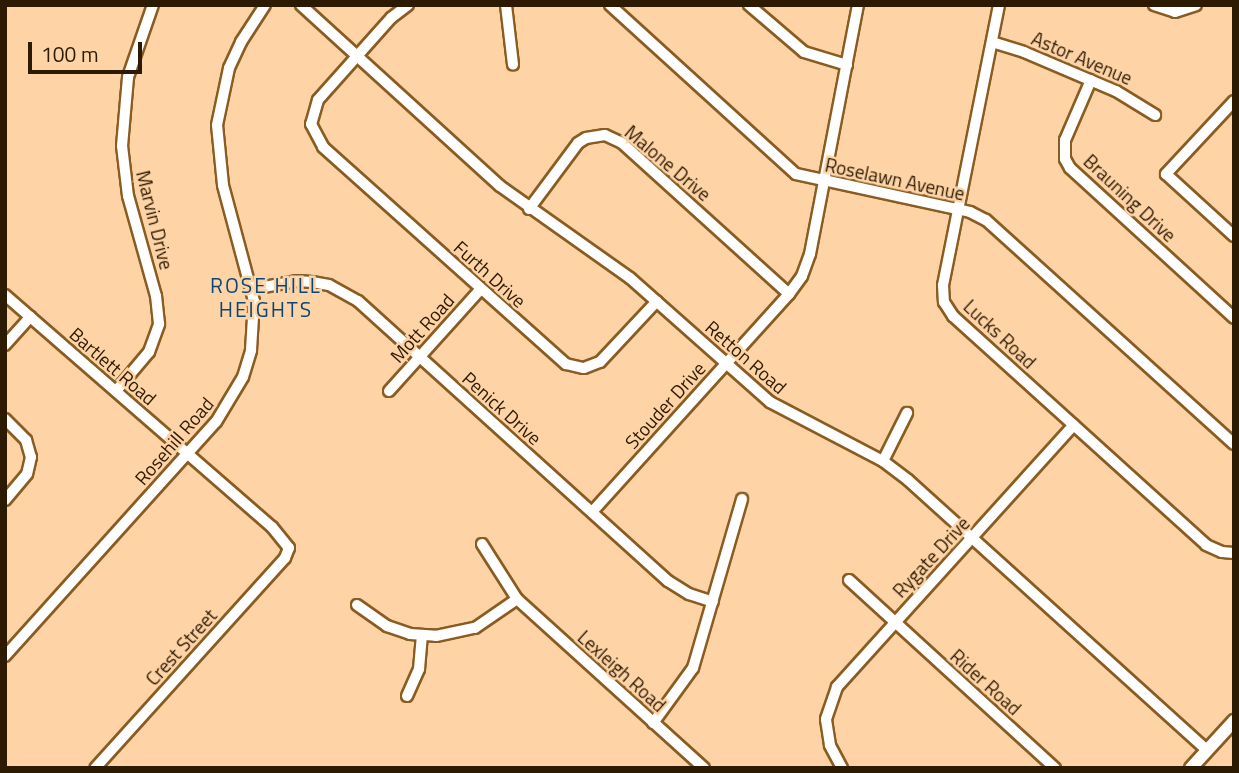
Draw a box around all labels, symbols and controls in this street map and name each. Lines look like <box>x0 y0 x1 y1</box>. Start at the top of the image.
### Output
street label: Astor Avenue <box>1028 27 1136 89</box>
scale bar <box>32 28 145 72</box>
text: 100 m <box>41 38 98 70</box>
street label: Malone Drive <box>620 120 716 206</box>
street label: Brauning Drive <box>1079 149 1181 247</box>
street label: Roselawn Avenue <box>823 153 967 205</box>
street label: Marvin Drive <box>132 168 178 272</box>
street label: Furth Drive <box>449 236 531 312</box>
district label: ROSE HILL HEIGHTS <box>211 272 321 322</box>
street label: Mott Road <box>385 289 459 367</box>
street label: Lucks Road <box>959 295 1041 373</box>
street label: Retton Road <box>701 316 791 398</box>
street label: Bartlett Road <box>65 322 161 410</box>
street label: Stouder Drive <box>620 357 710 453</box>
street label: Penick Drive <box>458 367 546 449</box>
street label: Rosehill Road <box>130 393 218 489</box>
street label: Rygate Drive <box>888 512 974 602</box>
street label: Crest Street <box>141 604 221 690</box>
street label: Lexleigh Road <box>573 626 671 716</box>
street label: Rider Road <box>946 644 1026 720</box>

